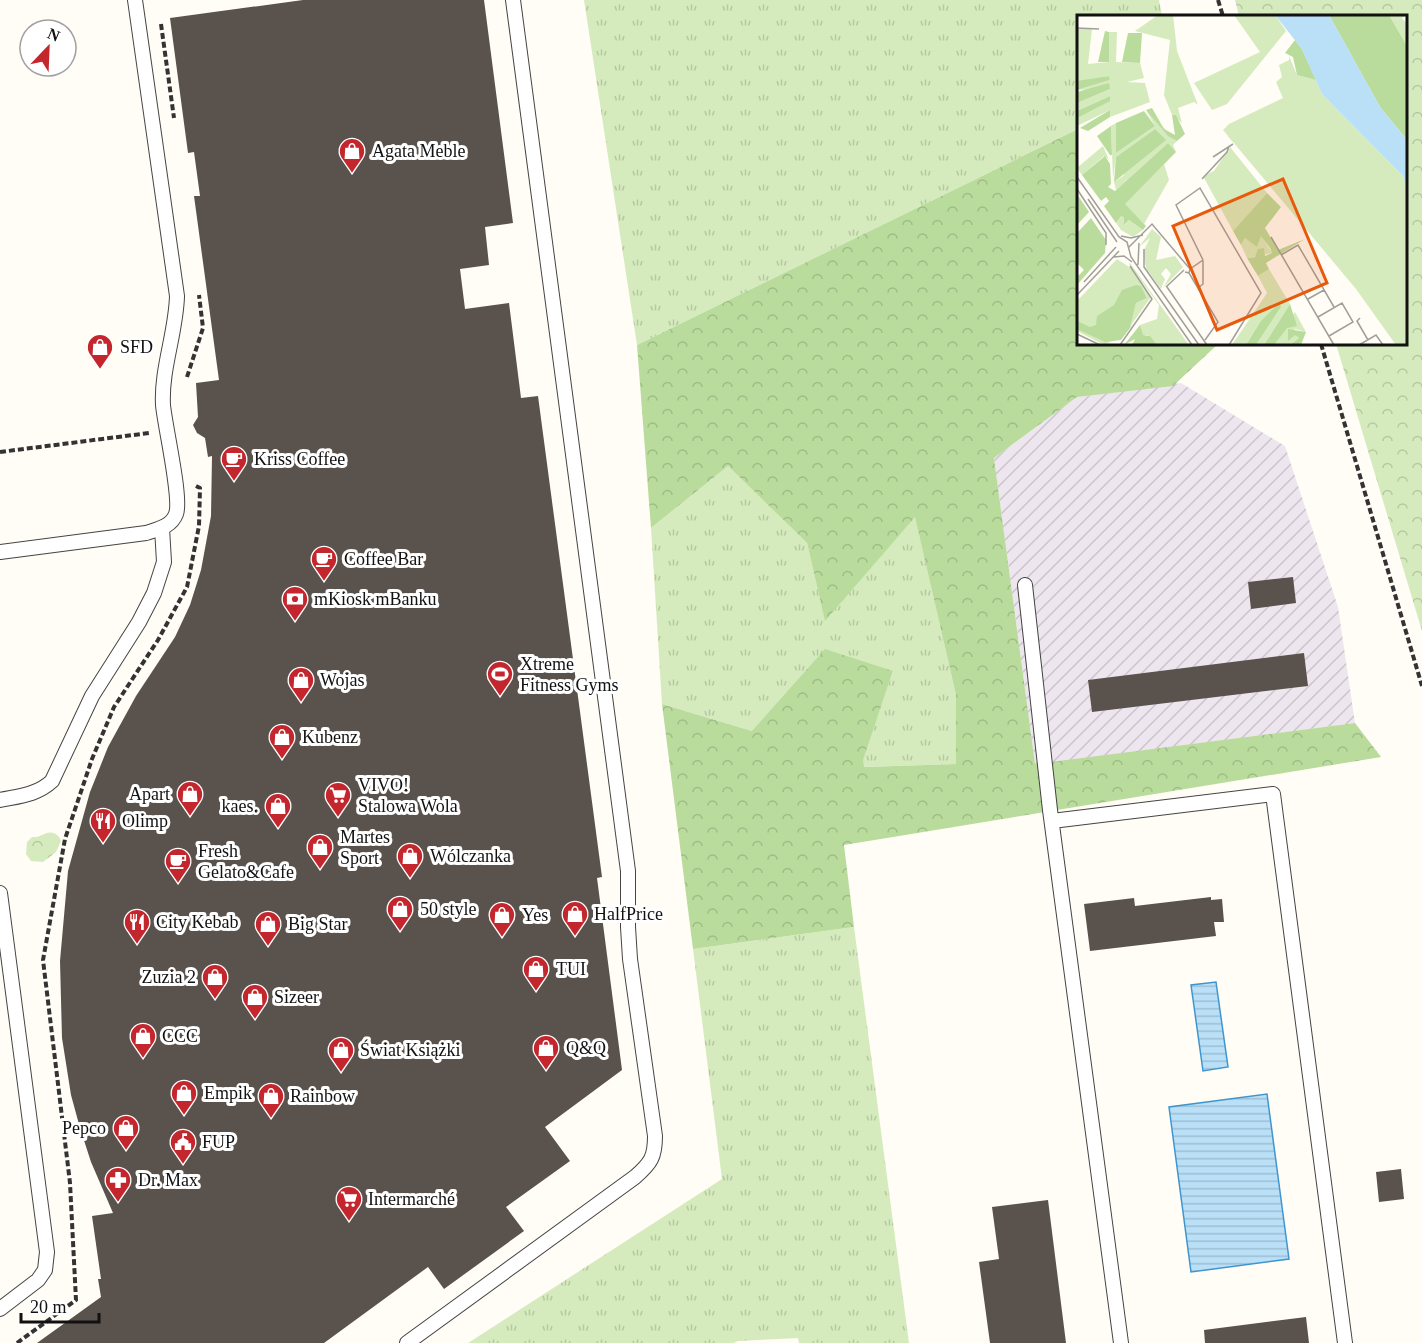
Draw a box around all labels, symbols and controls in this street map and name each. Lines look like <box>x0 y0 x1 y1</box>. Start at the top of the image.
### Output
inset map <box>1077 15 1407 345</box>
north arrow <box>18 18 78 78</box>
text: N <box>45 25 63 45</box>
shop icon: Agata Meble <box>337 136 367 174</box>
place label: Agata Meble <box>372 141 465 161</box>
shop icon: SFD <box>85 332 115 370</box>
place label: SFD <box>120 337 153 357</box>
cafe icon: Kriss Coffee <box>219 444 249 482</box>
place label: Kriss Coffee <box>254 449 345 469</box>
cafe icon: Coffee Bar <box>309 544 339 582</box>
place label: Coffee Bar <box>344 549 423 569</box>
bank icon: mKiosk mBanku <box>280 584 310 622</box>
place label: mKiosk mBanku <box>314 589 437 609</box>
place label: Xtreme Fitness Gyms <box>520 654 619 695</box>
sports icon: Xtreme Fitness Gyms <box>485 659 515 697</box>
shop icon: Wojas <box>286 665 316 703</box>
place label: Wojas <box>320 670 365 690</box>
shop icon: Kubenz <box>267 722 297 760</box>
place label: Kubenz <box>302 727 358 747</box>
place label: VIVO! Stalowa Wola <box>358 775 458 816</box>
shop icon: Apart <box>175 779 205 817</box>
supermarket icon: VIVO! Stalowa Wola <box>323 780 353 818</box>
place label: Apart <box>129 784 170 804</box>
shop icon: kaes. <box>263 791 293 829</box>
place label: kaes. <box>222 796 258 816</box>
restaurant icon: Olimp <box>88 806 118 844</box>
place label: Olimp <box>122 811 168 831</box>
place label: Martes Sport <box>340 827 390 868</box>
shop icon: Martes Sport <box>305 832 335 870</box>
place label: Fresh Gelato&Cafe <box>198 841 294 882</box>
shop icon: Wólczanka <box>395 841 425 879</box>
cafe icon: Fresh Gelato&Cafe <box>163 846 193 884</box>
place label: Wólczanka <box>430 846 511 866</box>
shop icon: 50 style <box>385 894 415 932</box>
place label: 50 style <box>420 899 477 919</box>
shop icon: HalfPrice <box>560 899 590 937</box>
shop icon: Yes <box>487 900 517 938</box>
place label: HalfPrice <box>594 904 663 924</box>
place label: Yes <box>522 905 548 925</box>
restaurant icon: City Kebab <box>122 907 152 945</box>
shop icon: Big Star <box>253 909 283 947</box>
place label: City Kebab <box>156 912 239 932</box>
place label: Big Star <box>288 914 348 934</box>
shop icon: TUI <box>521 954 551 992</box>
place label: TUI <box>556 959 586 979</box>
shop icon: Zuzia 2 <box>200 962 230 1000</box>
place label: Zuzia 2 <box>142 967 196 987</box>
shop icon: Sizeer <box>240 982 270 1020</box>
place label: Sizeer <box>274 987 319 1007</box>
shop icon: CCC <box>128 1021 158 1059</box>
place label: CCC <box>162 1026 198 1046</box>
shop icon: Q&Q <box>531 1033 561 1071</box>
shop icon: Świat Książki <box>326 1035 356 1073</box>
place label: Q&Q <box>566 1038 606 1058</box>
place label: Świat Książki <box>360 1039 461 1060</box>
shop icon: Empik <box>169 1078 199 1116</box>
shop icon: Rainbow <box>256 1081 286 1119</box>
place label: Empik <box>204 1083 252 1103</box>
place label: Rainbow <box>290 1086 355 1106</box>
shop icon: Pepco <box>111 1113 141 1151</box>
place label: Pepco <box>62 1118 106 1138</box>
public building icon: FUP <box>168 1127 198 1165</box>
place label: FUP <box>202 1132 235 1152</box>
pharmacy icon: Dr. Max <box>103 1165 133 1203</box>
place label: Dr. Max <box>138 1170 198 1190</box>
supermarket icon: Intermarché <box>334 1184 364 1222</box>
place label: Intermarché <box>368 1189 455 1209</box>
scale bar <box>21 1286 99 1324</box>
text: 20 m <box>30 1297 67 1317</box>

